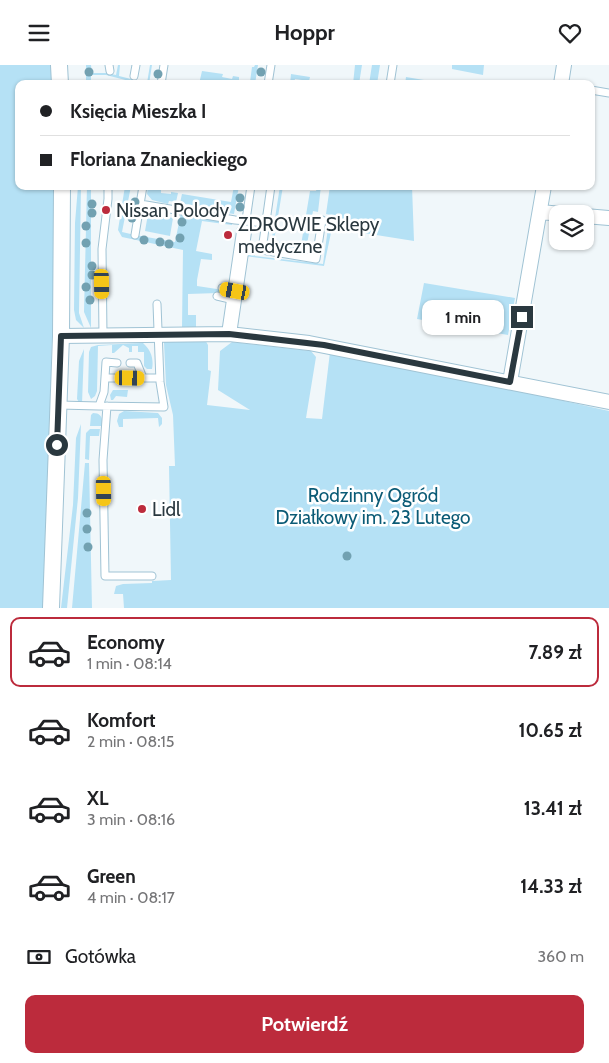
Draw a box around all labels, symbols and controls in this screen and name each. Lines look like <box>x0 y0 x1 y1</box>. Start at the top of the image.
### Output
icon: menu <box>25 19 53 47</box>
text: Hoppr <box>274 19 335 46</box>
icon: heart <box>556 19 584 47</box>
text: Księcia Mieszka I <box>70 100 206 123</box>
text: Floriana Znanieckiego <box>70 148 247 171</box>
place label: Nissan Polody <box>116 199 229 222</box>
marker: Nissan Polody <box>100 204 112 216</box>
map controls <box>549 205 594 250</box>
button: layers <box>549 205 594 250</box>
place label: ZDROWIE Sklepy medyczne <box>238 213 380 258</box>
marker: ZDROWIE Sklepy medyczne <box>222 229 234 241</box>
car <box>94 269 109 299</box>
car <box>218 281 251 301</box>
callout: 1 min <box>422 299 504 335</box>
route end <box>511 306 533 328</box>
text: 1 min <box>445 308 481 327</box>
car <box>114 370 145 386</box>
route start <box>46 434 68 456</box>
car <box>96 476 111 506</box>
park label: Rodzinny Ogród Działkowy im. 23 Lutego <box>275 484 471 529</box>
place label: Lidl <box>152 498 181 521</box>
marker: Lidl <box>136 503 148 515</box>
icon: car <box>27 630 72 675</box>
text: Economy <box>87 631 165 654</box>
text: 7.89 zł <box>528 641 582 664</box>
text: 1 min · 08:14 <box>87 654 172 673</box>
icon: car <box>27 708 72 753</box>
text: Komfort <box>87 709 156 732</box>
text: 10.65 zł <box>519 719 582 742</box>
text: 2 min · 08:15 <box>87 732 174 751</box>
icon: car <box>27 786 72 831</box>
text: XL <box>87 787 108 810</box>
text: 13.41 zł <box>524 797 582 820</box>
text: 3 min · 08:16 <box>87 810 175 829</box>
icon: car <box>27 864 72 909</box>
text: Green <box>87 865 136 888</box>
text: 14.33 zł <box>520 875 582 898</box>
text: 4 min · 08:17 <box>87 888 175 907</box>
icon: cash <box>25 943 53 971</box>
text: Gotówka <box>65 945 136 968</box>
text: 360 m <box>537 947 584 966</box>
button: Potwierdź <box>25 995 584 1053</box>

